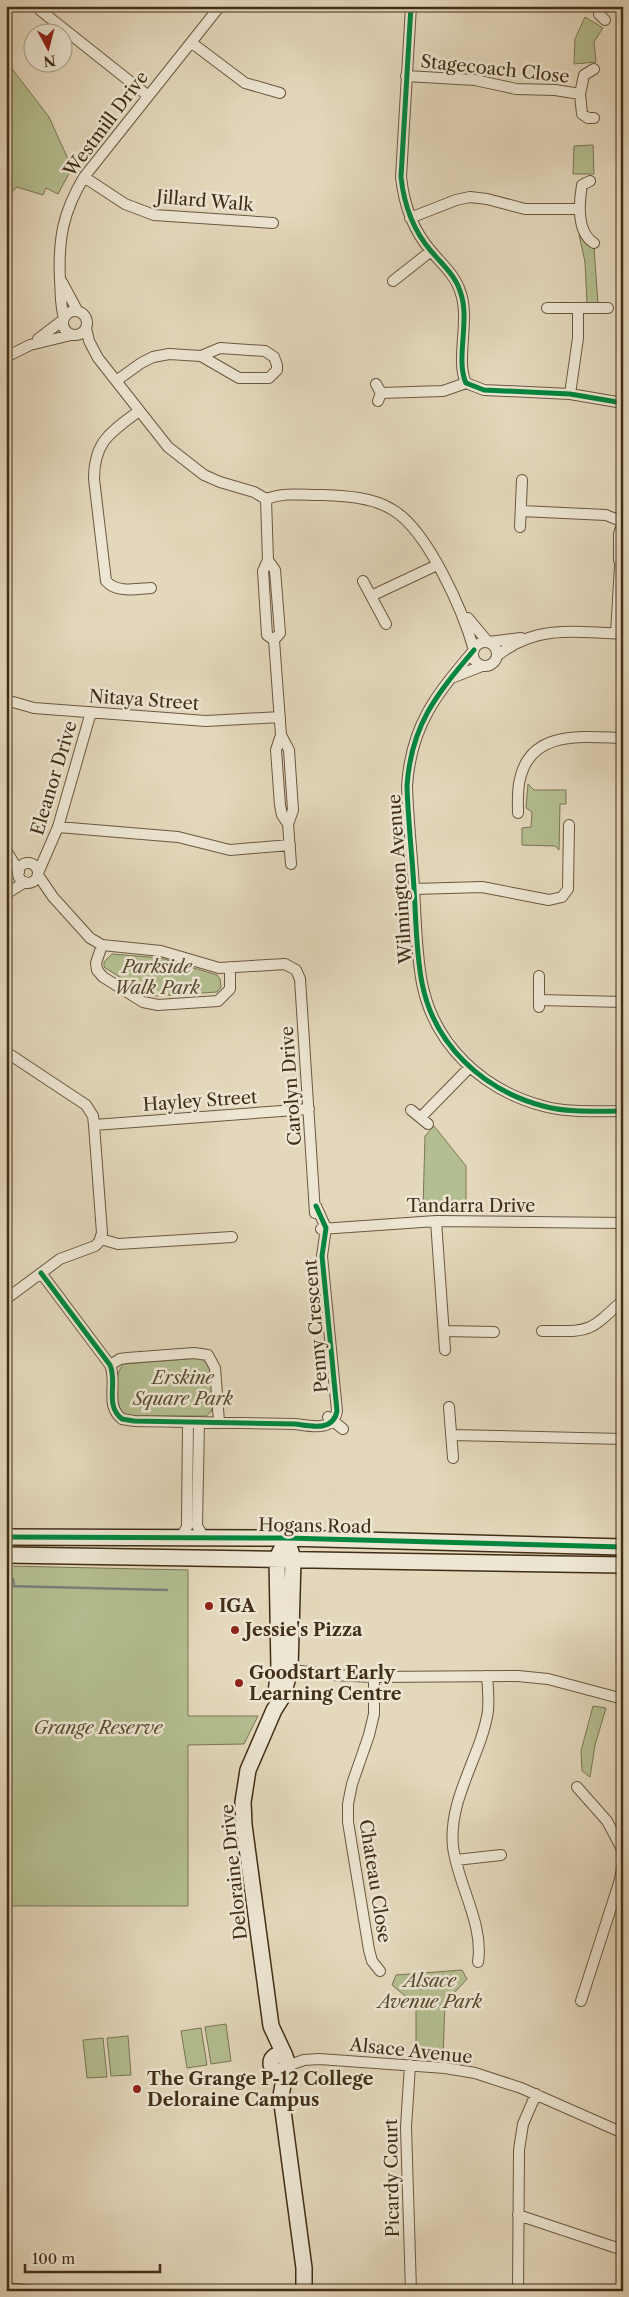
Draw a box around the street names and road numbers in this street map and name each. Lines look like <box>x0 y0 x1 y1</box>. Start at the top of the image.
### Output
street label: Stagecoach Close <box>419 50 571 88</box>
street label: Westmill Drive <box>58 67 153 182</box>
street label: Jillard Walk <box>152 186 256 216</box>
street label: Nitaya Street <box>88 685 200 715</box>
street label: Eleanor Drive <box>26 718 82 838</box>
street label: Wilmington Avenue <box>383 793 417 966</box>
street label: Carolyn Drive <box>276 1025 306 1147</box>
street label: Hayley Street <box>142 1086 259 1116</box>
street label: Tandarra Drive <box>407 1195 535 1217</box>
street label: Penny Crescent <box>299 1258 333 1394</box>
street label: Hogans Road <box>258 1514 372 1538</box>
street label: Deloraine Drive <box>216 1803 252 1941</box>
street label: Chateau Close <box>354 1818 396 1944</box>
street label: Alsace Avenue <box>347 2033 474 2068</box>
street label: Picardy Court <box>380 2118 404 2238</box>

